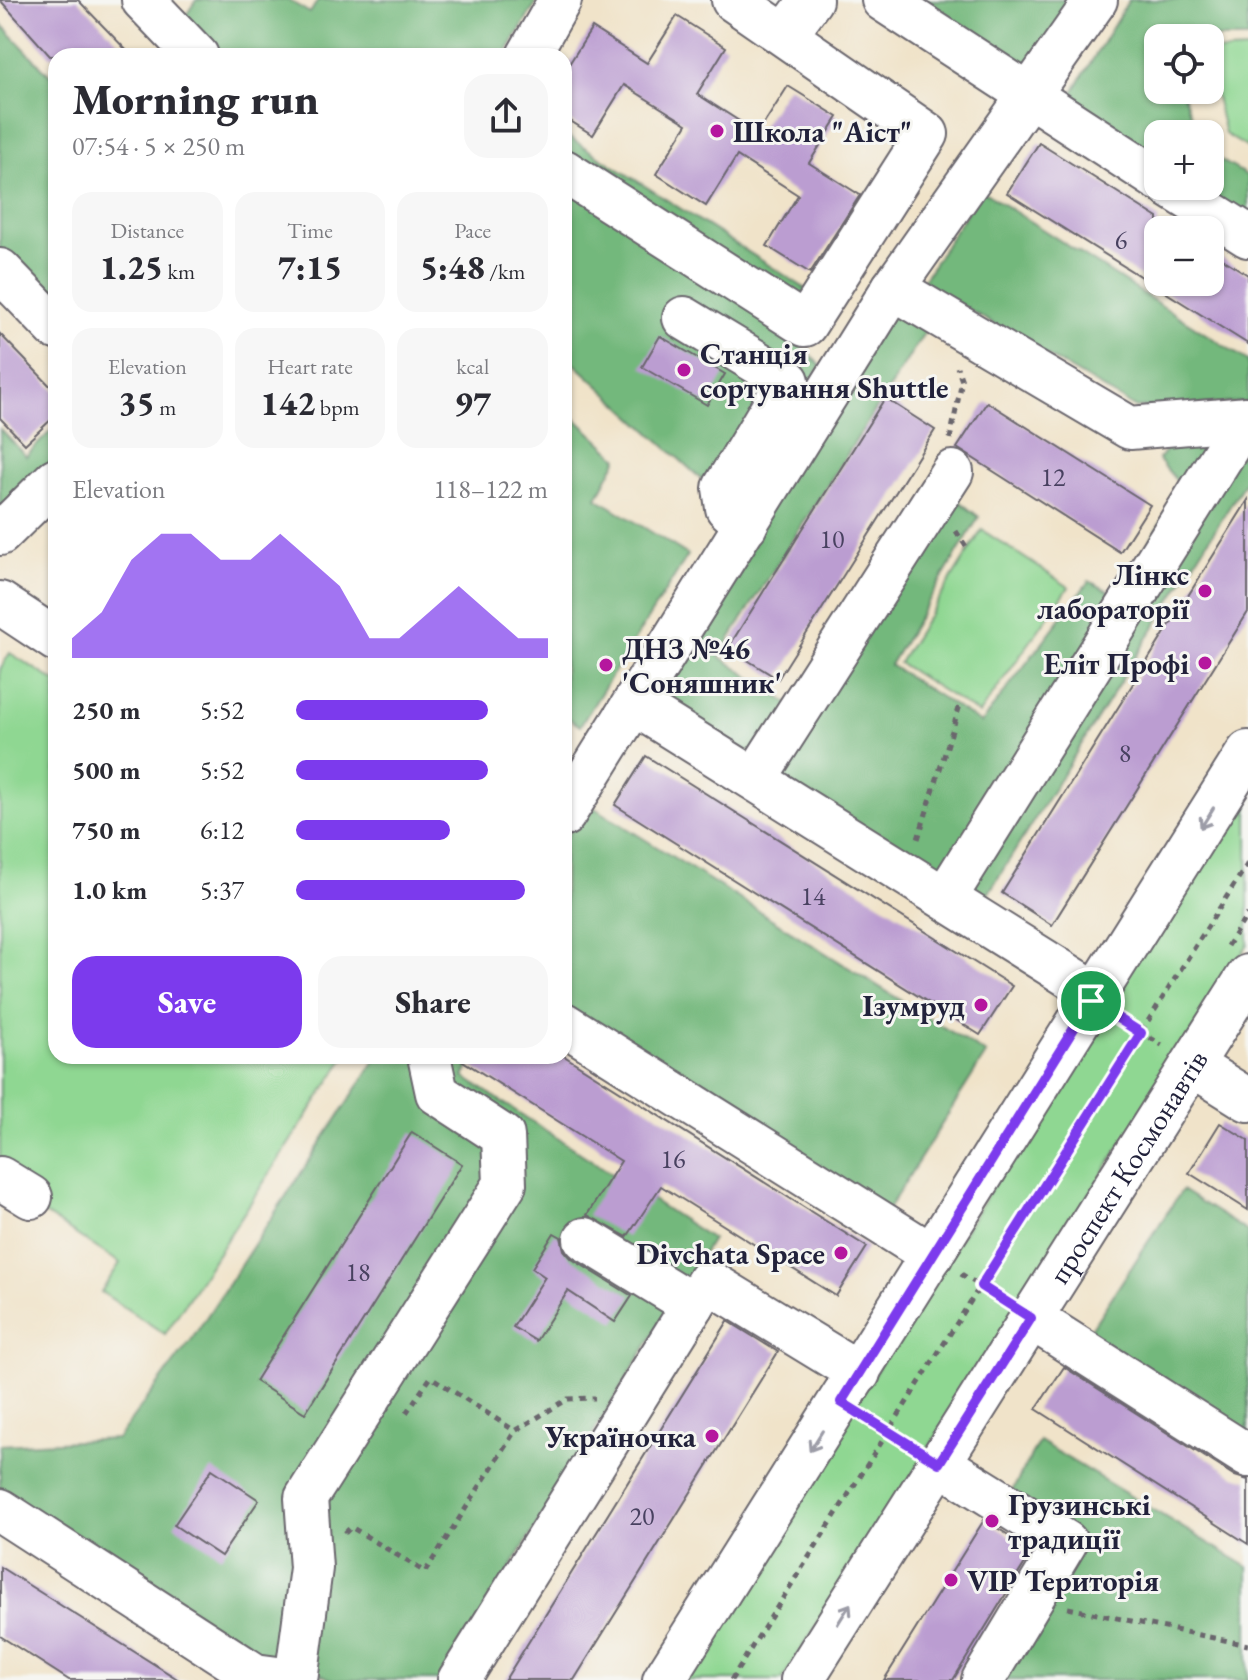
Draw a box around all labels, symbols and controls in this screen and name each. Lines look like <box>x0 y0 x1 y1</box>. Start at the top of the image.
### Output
map controls <box>1144 24 1224 296</box>
button: locate <box>1144 24 1224 104</box>
text: Morning run <box>72 70 319 127</box>
button: share <box>464 74 548 158</box>
place label: Школа "Аіст" <box>733 112 912 151</box>
button: + <box>1144 120 1224 200</box>
marker: Школа "Аіст" <box>708 122 726 140</box>
text: 07:54 · 5 × 250 m <box>72 129 245 163</box>
text: Distance <box>111 216 184 245</box>
text: Time <box>287 216 333 245</box>
text: Pace <box>454 216 491 245</box>
button: − <box>1144 216 1224 296</box>
house number: 6 <box>1115 223 1127 257</box>
text: 1.25 <box>100 245 163 289</box>
text: 7:15 <box>278 245 342 289</box>
text: 5:48 <box>420 245 485 289</box>
text: km <box>163 257 195 286</box>
text: /km <box>485 257 525 286</box>
place label: Станція сортування Shuttle <box>700 334 948 407</box>
text: Elevation <box>108 352 187 381</box>
text: Heart rate <box>267 352 353 381</box>
text: kcal <box>456 352 489 381</box>
marker: Станція сортування Shuttle <box>675 361 693 379</box>
text: 35 <box>118 381 155 425</box>
text: 142 <box>260 381 315 425</box>
text: 97 <box>454 381 491 425</box>
text: m <box>155 393 176 422</box>
text: bpm <box>315 393 360 422</box>
house number: 12 <box>1041 460 1066 494</box>
text: Elevation <box>72 472 166 506</box>
text: 118–122 m <box>433 472 548 506</box>
house number: 10 <box>820 522 844 556</box>
place label: Лінкс лабораторії <box>1037 555 1190 628</box>
marker: Лінкс лабораторії <box>1196 582 1214 600</box>
place label: ДНЗ №46 'Соняшник' <box>622 629 782 702</box>
place label: Еліт Профі <box>1043 644 1189 683</box>
marker: Еліт Профі <box>1196 654 1214 672</box>
marker: ДНЗ №46 'Соняшник' <box>597 656 615 674</box>
text: 250 m <box>72 693 140 727</box>
text: 5:52 <box>200 693 244 727</box>
house number: 8 <box>1119 736 1131 770</box>
text: 500 m <box>72 753 140 787</box>
text: 5:52 <box>200 753 244 787</box>
one-way arrow <box>1198 806 1215 828</box>
text: 750 m <box>72 813 140 847</box>
text: 6:12 <box>200 813 244 847</box>
text: 1.0 km <box>72 873 147 907</box>
text: 5:37 <box>200 873 244 907</box>
house number: 14 <box>801 879 826 913</box>
button: Save <box>72 956 302 1048</box>
button: Share <box>318 956 548 1048</box>
pin <box>1057 967 1125 1035</box>
icon: arrive <box>1069 979 1113 1023</box>
place label: Ізумруд <box>862 986 965 1025</box>
marker: Ізумруд <box>972 996 990 1014</box>
street label: проспект Космонавтів <box>1039 1042 1216 1291</box>
house number: 16 <box>661 1142 685 1176</box>
place label: Divchata Space <box>637 1234 825 1273</box>
marker: Divchata Space <box>832 1244 850 1262</box>
house number: 18 <box>346 1255 370 1289</box>
place label: Україночка <box>544 1417 697 1456</box>
marker: Україночка <box>703 1427 721 1445</box>
one-way arrow <box>807 1429 823 1452</box>
place label: Грузинські традиції <box>1008 1485 1151 1558</box>
house number: 20 <box>630 1499 654 1533</box>
marker: Грузинські традиції <box>983 1512 1001 1530</box>
place label: VIP Територія <box>967 1561 1159 1600</box>
marker: VIP Територія <box>942 1571 960 1589</box>
one-way arrow <box>837 1603 853 1626</box>

